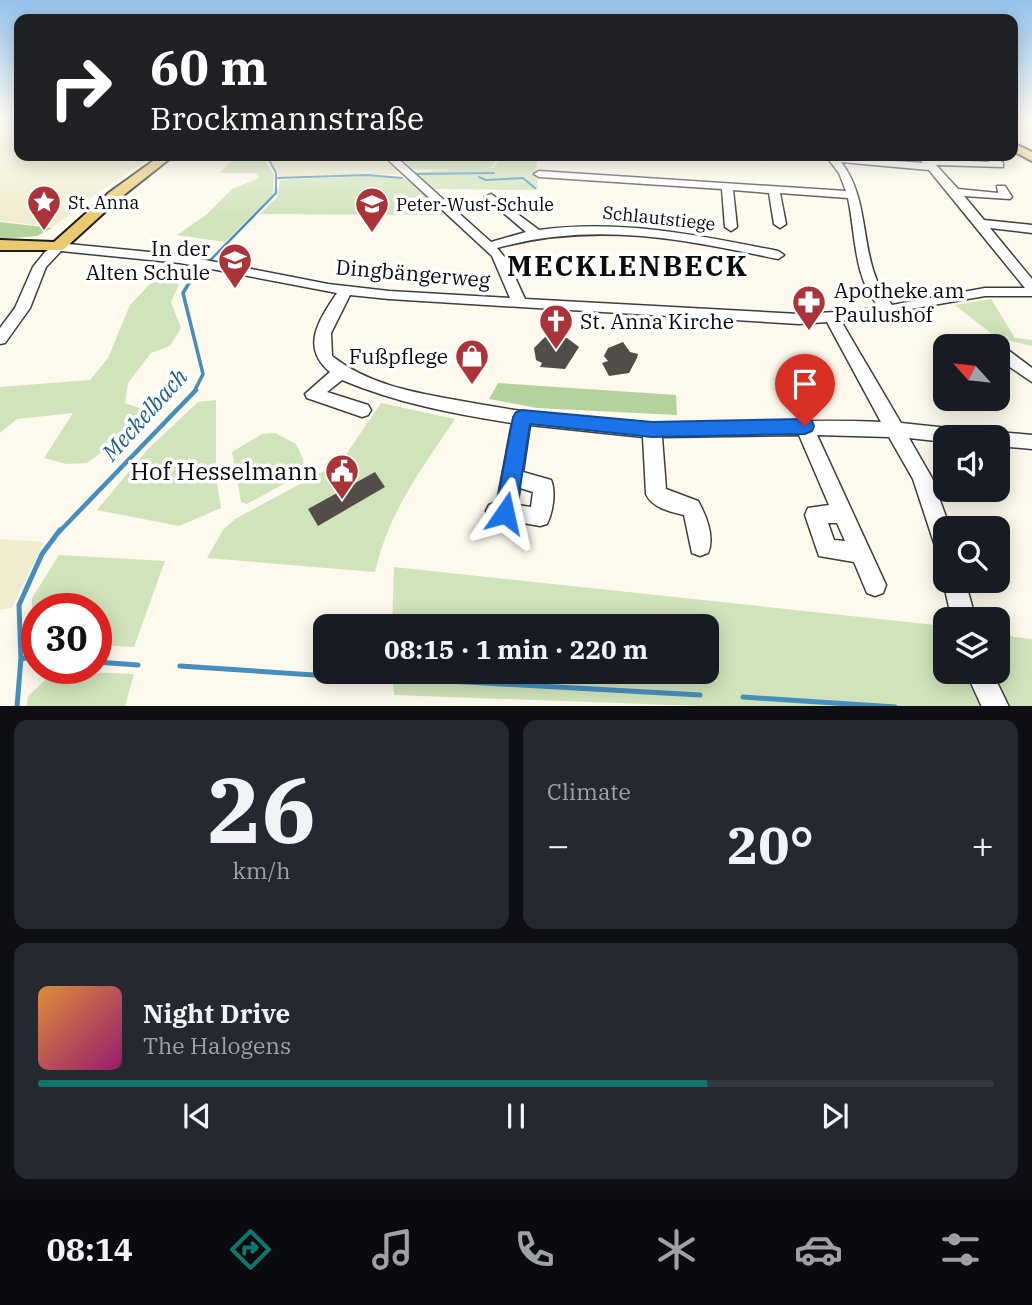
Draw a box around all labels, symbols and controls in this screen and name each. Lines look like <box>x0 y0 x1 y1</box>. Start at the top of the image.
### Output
text: 60 m <box>150 35 268 98</box>
icon: right <box>35 42 126 133</box>
text: Brockmannstraße <box>150 97 424 139</box>
place icon: St. Anna <box>25 183 63 232</box>
school or university icon: Peter-Wust-Schule <box>353 185 391 234</box>
place label: St. Anna <box>68 191 139 214</box>
place label: Peter-Wust-Schule <box>396 193 554 216</box>
street label: Schlautstiege <box>601 201 717 235</box>
place label: In der Alten Schule <box>86 234 211 286</box>
school or university icon: In der Alten Schule <box>216 241 254 290</box>
district label: MECKLENBECK <box>507 247 749 284</box>
street label: Dingbängerweg <box>334 252 492 294</box>
place label: Apotheke am Paulushof <box>834 276 964 328</box>
pharmacy icon: Apotheke am Paulushof <box>790 283 828 332</box>
church icon: St. Anna Kirche <box>537 302 575 351</box>
place label: St. Anna Kirche <box>580 307 734 335</box>
north arrow <box>933 334 1010 411</box>
map controls <box>933 334 1010 684</box>
shop icon: Fußpflege <box>453 337 491 386</box>
place label: Fußpflege <box>349 342 448 370</box>
pin <box>775 354 835 426</box>
water label: Meckelbach <box>94 361 194 467</box>
icon: arrive <box>786 365 824 403</box>
button: sound <box>933 425 1010 502</box>
public building icon: Hof Hesselmann <box>323 452 361 501</box>
place label: Hof Hesselmann <box>130 455 318 487</box>
position arrow <box>468 476 542 550</box>
button: search <box>933 516 1010 593</box>
speed limit sign: 30 <box>21 593 112 684</box>
button: layers <box>933 607 1010 684</box>
text: 08:15 · 1 min · 220 m <box>384 632 648 666</box>
text: 26 <box>207 750 316 868</box>
text: Climate <box>547 776 631 806</box>
text: 20° <box>727 811 814 878</box>
text: − <box>547 820 570 869</box>
text: + <box>971 820 994 869</box>
text: km/h <box>232 855 291 885</box>
text: Night Drive <box>143 996 290 1030</box>
text: The Halogens <box>143 1030 291 1060</box>
icon: previous <box>178 1097 216 1135</box>
icon: pause <box>497 1097 535 1135</box>
icon: next <box>816 1097 854 1135</box>
icon: directions <box>226 1225 275 1274</box>
icon: music <box>368 1225 417 1274</box>
icon: phone <box>510 1225 559 1274</box>
icon: climate <box>652 1225 701 1274</box>
icon: car <box>794 1225 843 1274</box>
icon: filters <box>936 1225 985 1274</box>
text: 08:14 <box>47 1228 133 1270</box>

